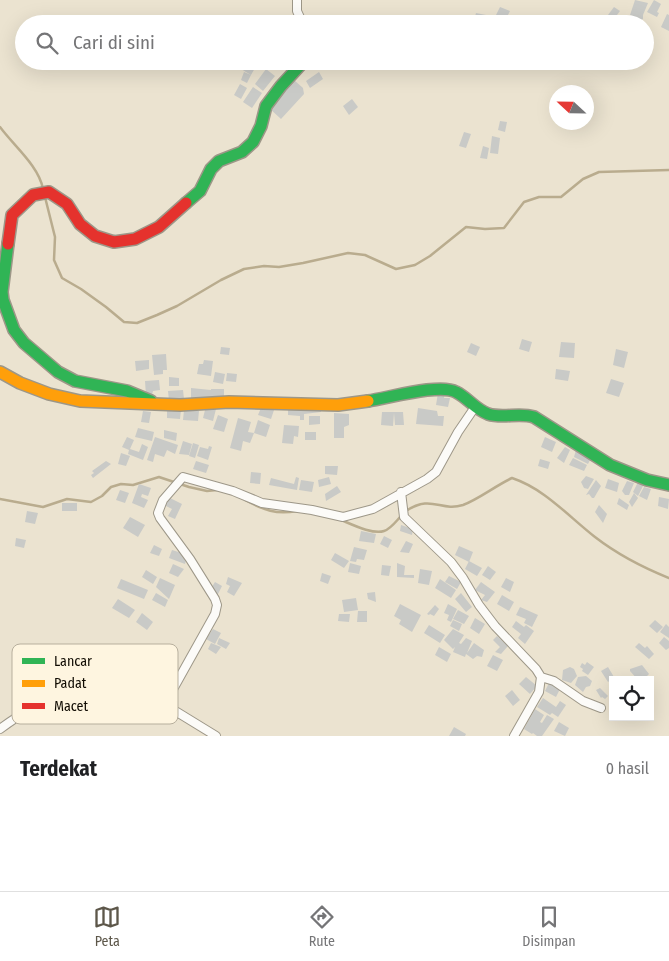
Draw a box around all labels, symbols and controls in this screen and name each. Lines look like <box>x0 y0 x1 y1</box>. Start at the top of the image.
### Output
search box <box>15 15 654 70</box>
icon: search <box>33 29 61 57</box>
text: Cari di sini <box>73 31 155 54</box>
north arrow <box>549 85 594 130</box>
legend <box>12 644 178 724</box>
text: Lancar <box>54 653 92 670</box>
text: Padat <box>54 675 87 692</box>
map controls <box>609 676 654 721</box>
button: locate <box>609 676 654 721</box>
text: Macet <box>54 698 88 715</box>
text: Terdekat <box>20 756 97 782</box>
text: 0 hasil <box>606 759 649 778</box>
tab: Peta <box>93 903 121 950</box>
tab: Rute <box>308 903 336 950</box>
tab: Disimpan <box>522 903 576 950</box>

